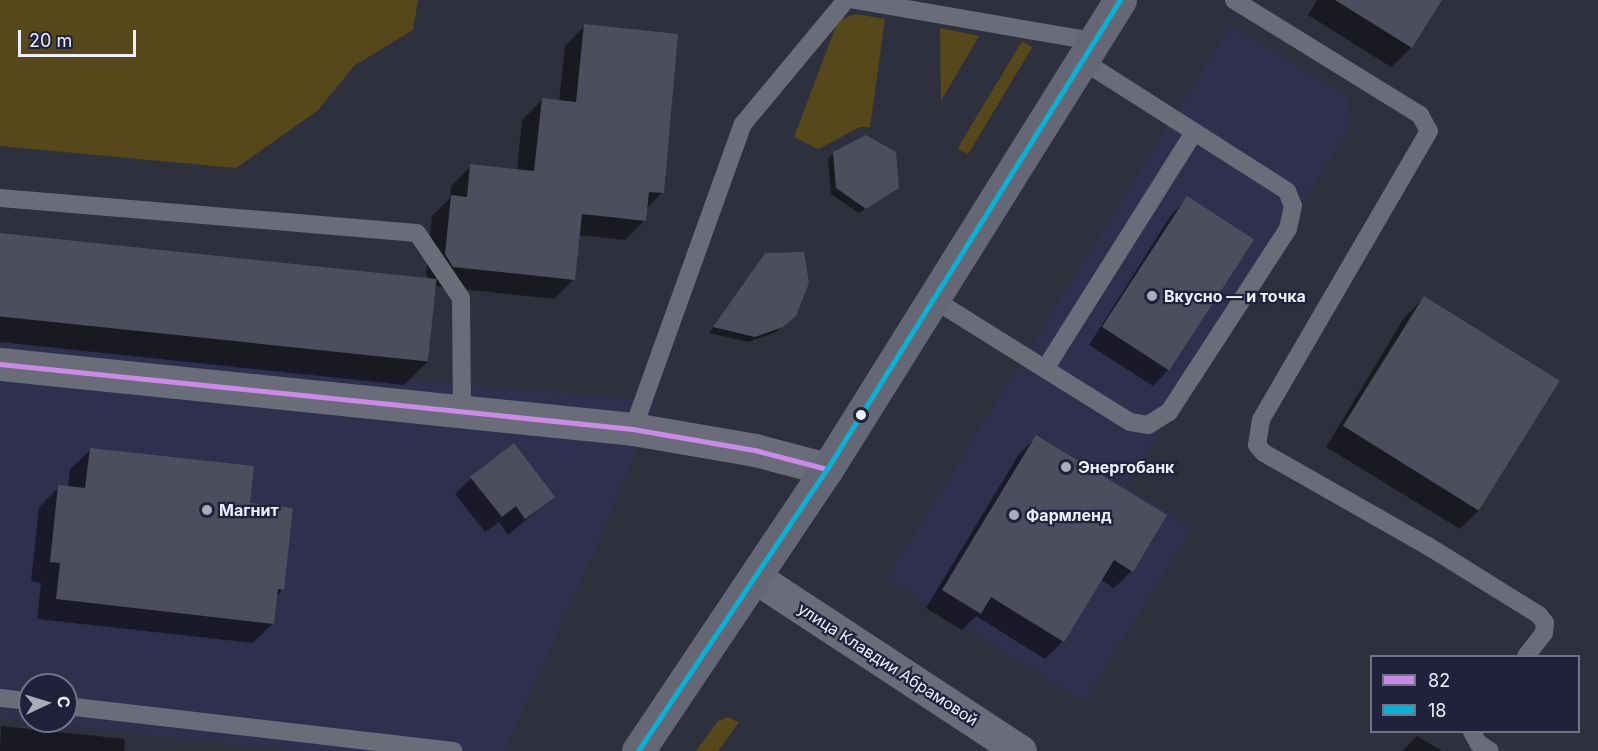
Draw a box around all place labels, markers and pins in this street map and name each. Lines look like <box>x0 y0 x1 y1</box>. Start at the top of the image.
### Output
place label: Вкусно — и точка <box>1164 286 1306 306</box>
marker: Вкусно — и точка <box>1145 289 1159 303</box>
unlabelled marker <box>855 409 867 421</box>
place label: Энергобанк <box>1078 457 1174 477</box>
marker: Энергобанк <box>1059 460 1073 474</box>
place label: Магнит <box>219 500 279 520</box>
marker: Магнит <box>200 503 214 517</box>
place label: Фармленд <box>1026 505 1112 525</box>
marker: Фармленд <box>1007 508 1021 522</box>

